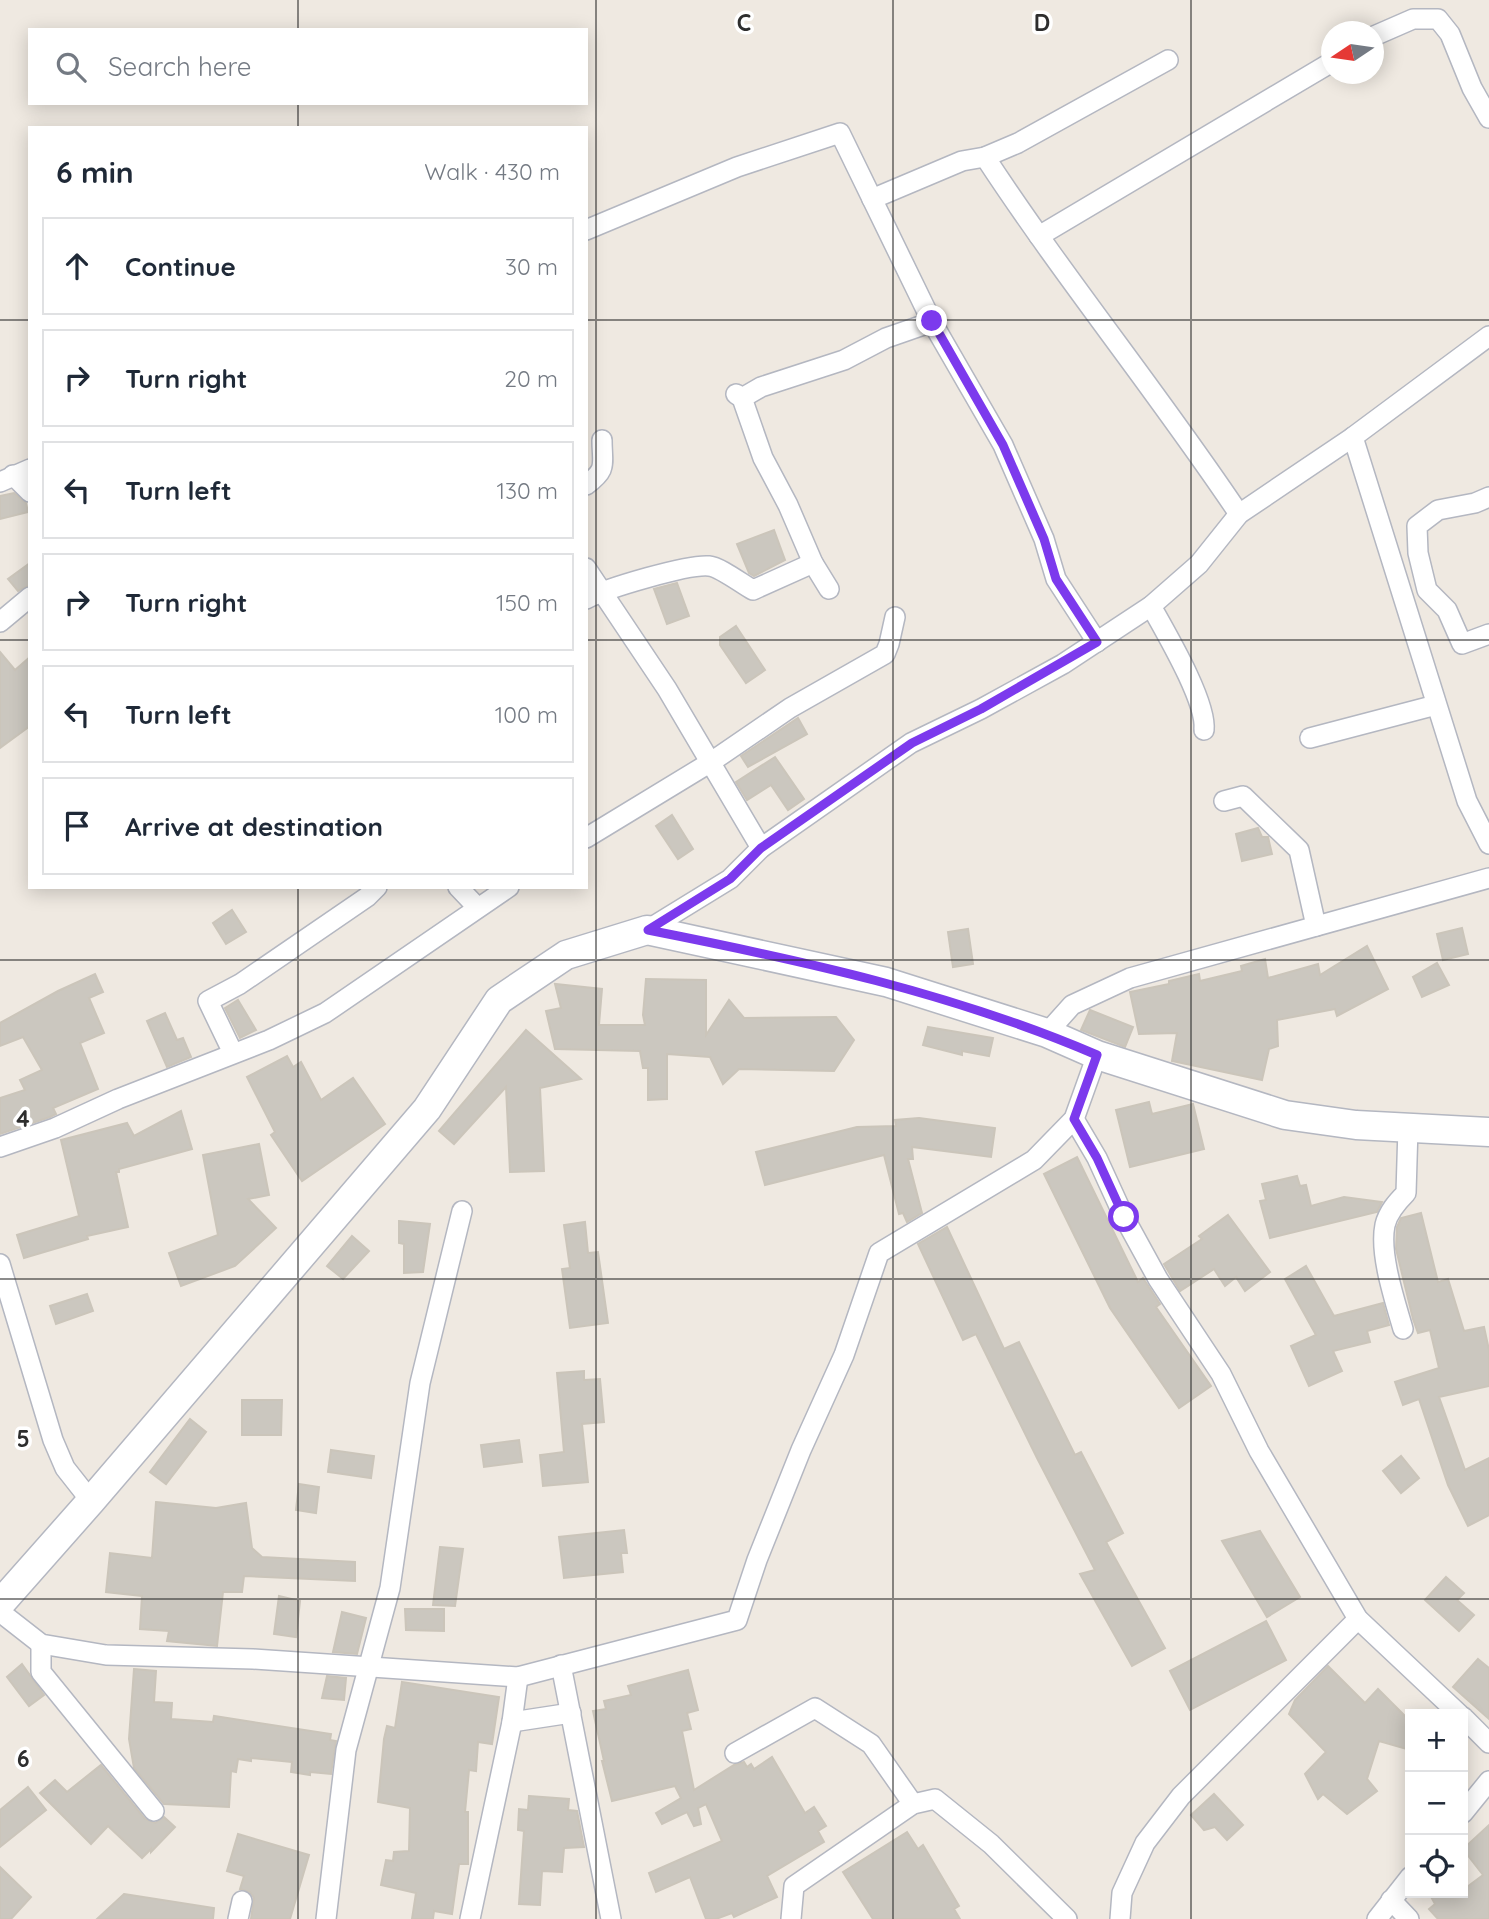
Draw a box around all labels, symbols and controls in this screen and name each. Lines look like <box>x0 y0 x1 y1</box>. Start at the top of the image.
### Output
text: C <box>737 8 751 37</box>
text: D <box>1034 8 1050 37</box>
north arrow <box>1321 21 1384 84</box>
search box <box>28 28 588 105</box>
icon: search <box>52 48 90 86</box>
text: Search here <box>108 50 252 83</box>
text: 6 min <box>56 153 134 191</box>
text: Walk · 430 m <box>424 157 560 186</box>
icon: ahead <box>58 247 96 285</box>
text: Continue <box>125 250 236 283</box>
text: 30 m <box>505 252 558 281</box>
route end <box>916 305 947 336</box>
icon: right <box>58 359 96 397</box>
text: Turn right <box>125 362 247 395</box>
text: 20 m <box>504 364 558 393</box>
icon: left <box>58 471 96 509</box>
text: Turn left <box>125 474 232 507</box>
text: 130 m <box>496 476 558 505</box>
icon: right <box>58 583 96 621</box>
text: Turn right <box>125 586 247 619</box>
text: 150 m <box>496 588 558 617</box>
icon: left <box>58 695 96 733</box>
text: Turn left <box>125 698 232 731</box>
text: 100 m <box>495 700 558 729</box>
icon: arrive <box>58 807 96 845</box>
text: Arrive at destination <box>125 810 383 843</box>
text: 4 <box>16 1104 30 1133</box>
route start <box>1108 1201 1139 1232</box>
text: 5 <box>16 1424 30 1453</box>
map controls <box>1405 1709 1468 1898</box>
button: + <box>1405 1709 1468 1772</box>
text: 6 <box>17 1744 29 1773</box>
button: − <box>1405 1772 1468 1835</box>
button: locate <box>1405 1835 1468 1898</box>

